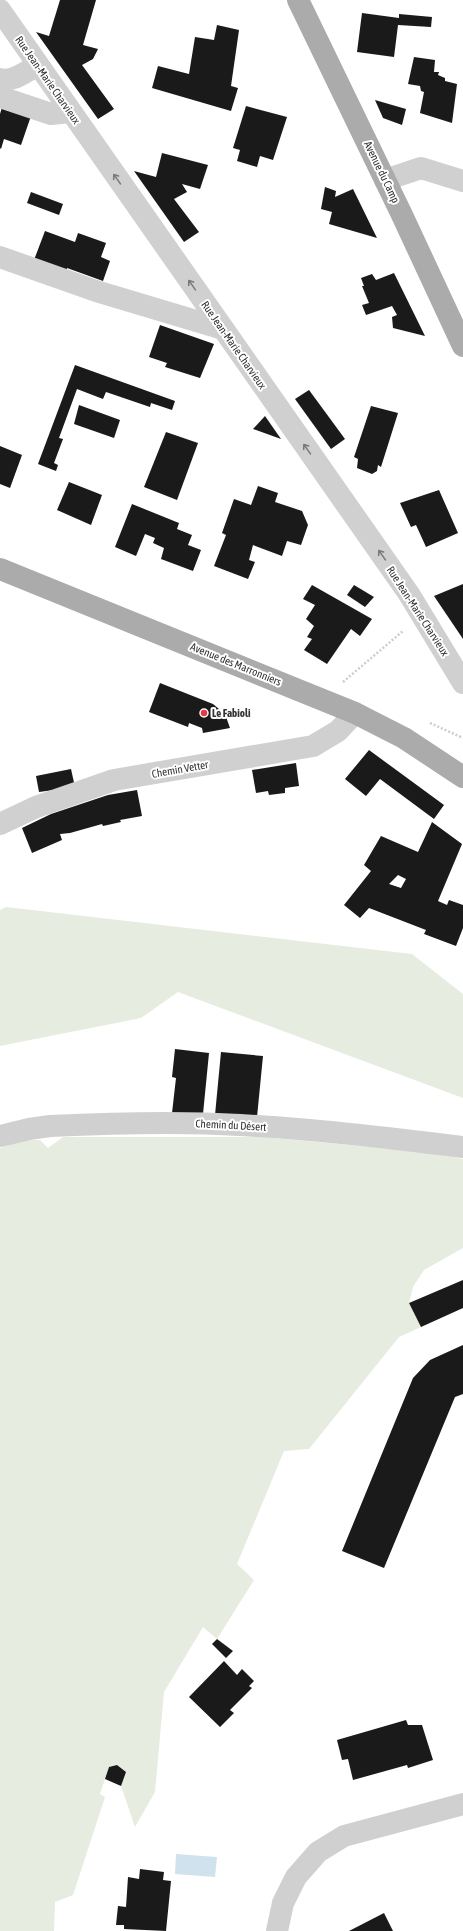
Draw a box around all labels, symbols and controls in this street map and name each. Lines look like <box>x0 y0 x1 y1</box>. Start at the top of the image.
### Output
street label: Rue Jean-Marie Charvieux <box>13 34 83 127</box>
street label: Avenue du Camp <box>362 139 402 205</box>
one-way arrow <box>113 174 121 185</box>
one-way arrow <box>188 280 196 291</box>
street label: Rue Jean-Marie Charvieux <box>199 299 269 392</box>
one-way arrow <box>303 444 311 455</box>
one-way arrow <box>378 550 386 561</box>
street label: Rue Jean-Marie Charvieux <box>385 564 452 658</box>
street label: Avenue des Marronniers <box>189 640 283 688</box>
place label: Le Fabioli <box>212 707 251 719</box>
marker: Le Fabioli <box>199 708 209 718</box>
street label: Chemin Vetter <box>151 758 210 780</box>
street label: Chemin du Désert <box>195 1117 267 1133</box>

